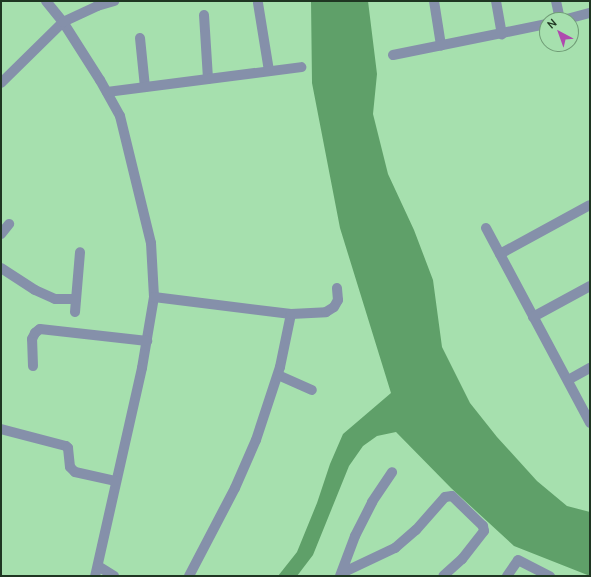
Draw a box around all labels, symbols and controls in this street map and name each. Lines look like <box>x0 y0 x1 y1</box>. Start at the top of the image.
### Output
north arrow <box>539 12 579 52</box>
text: N <box>544 15 559 32</box>

